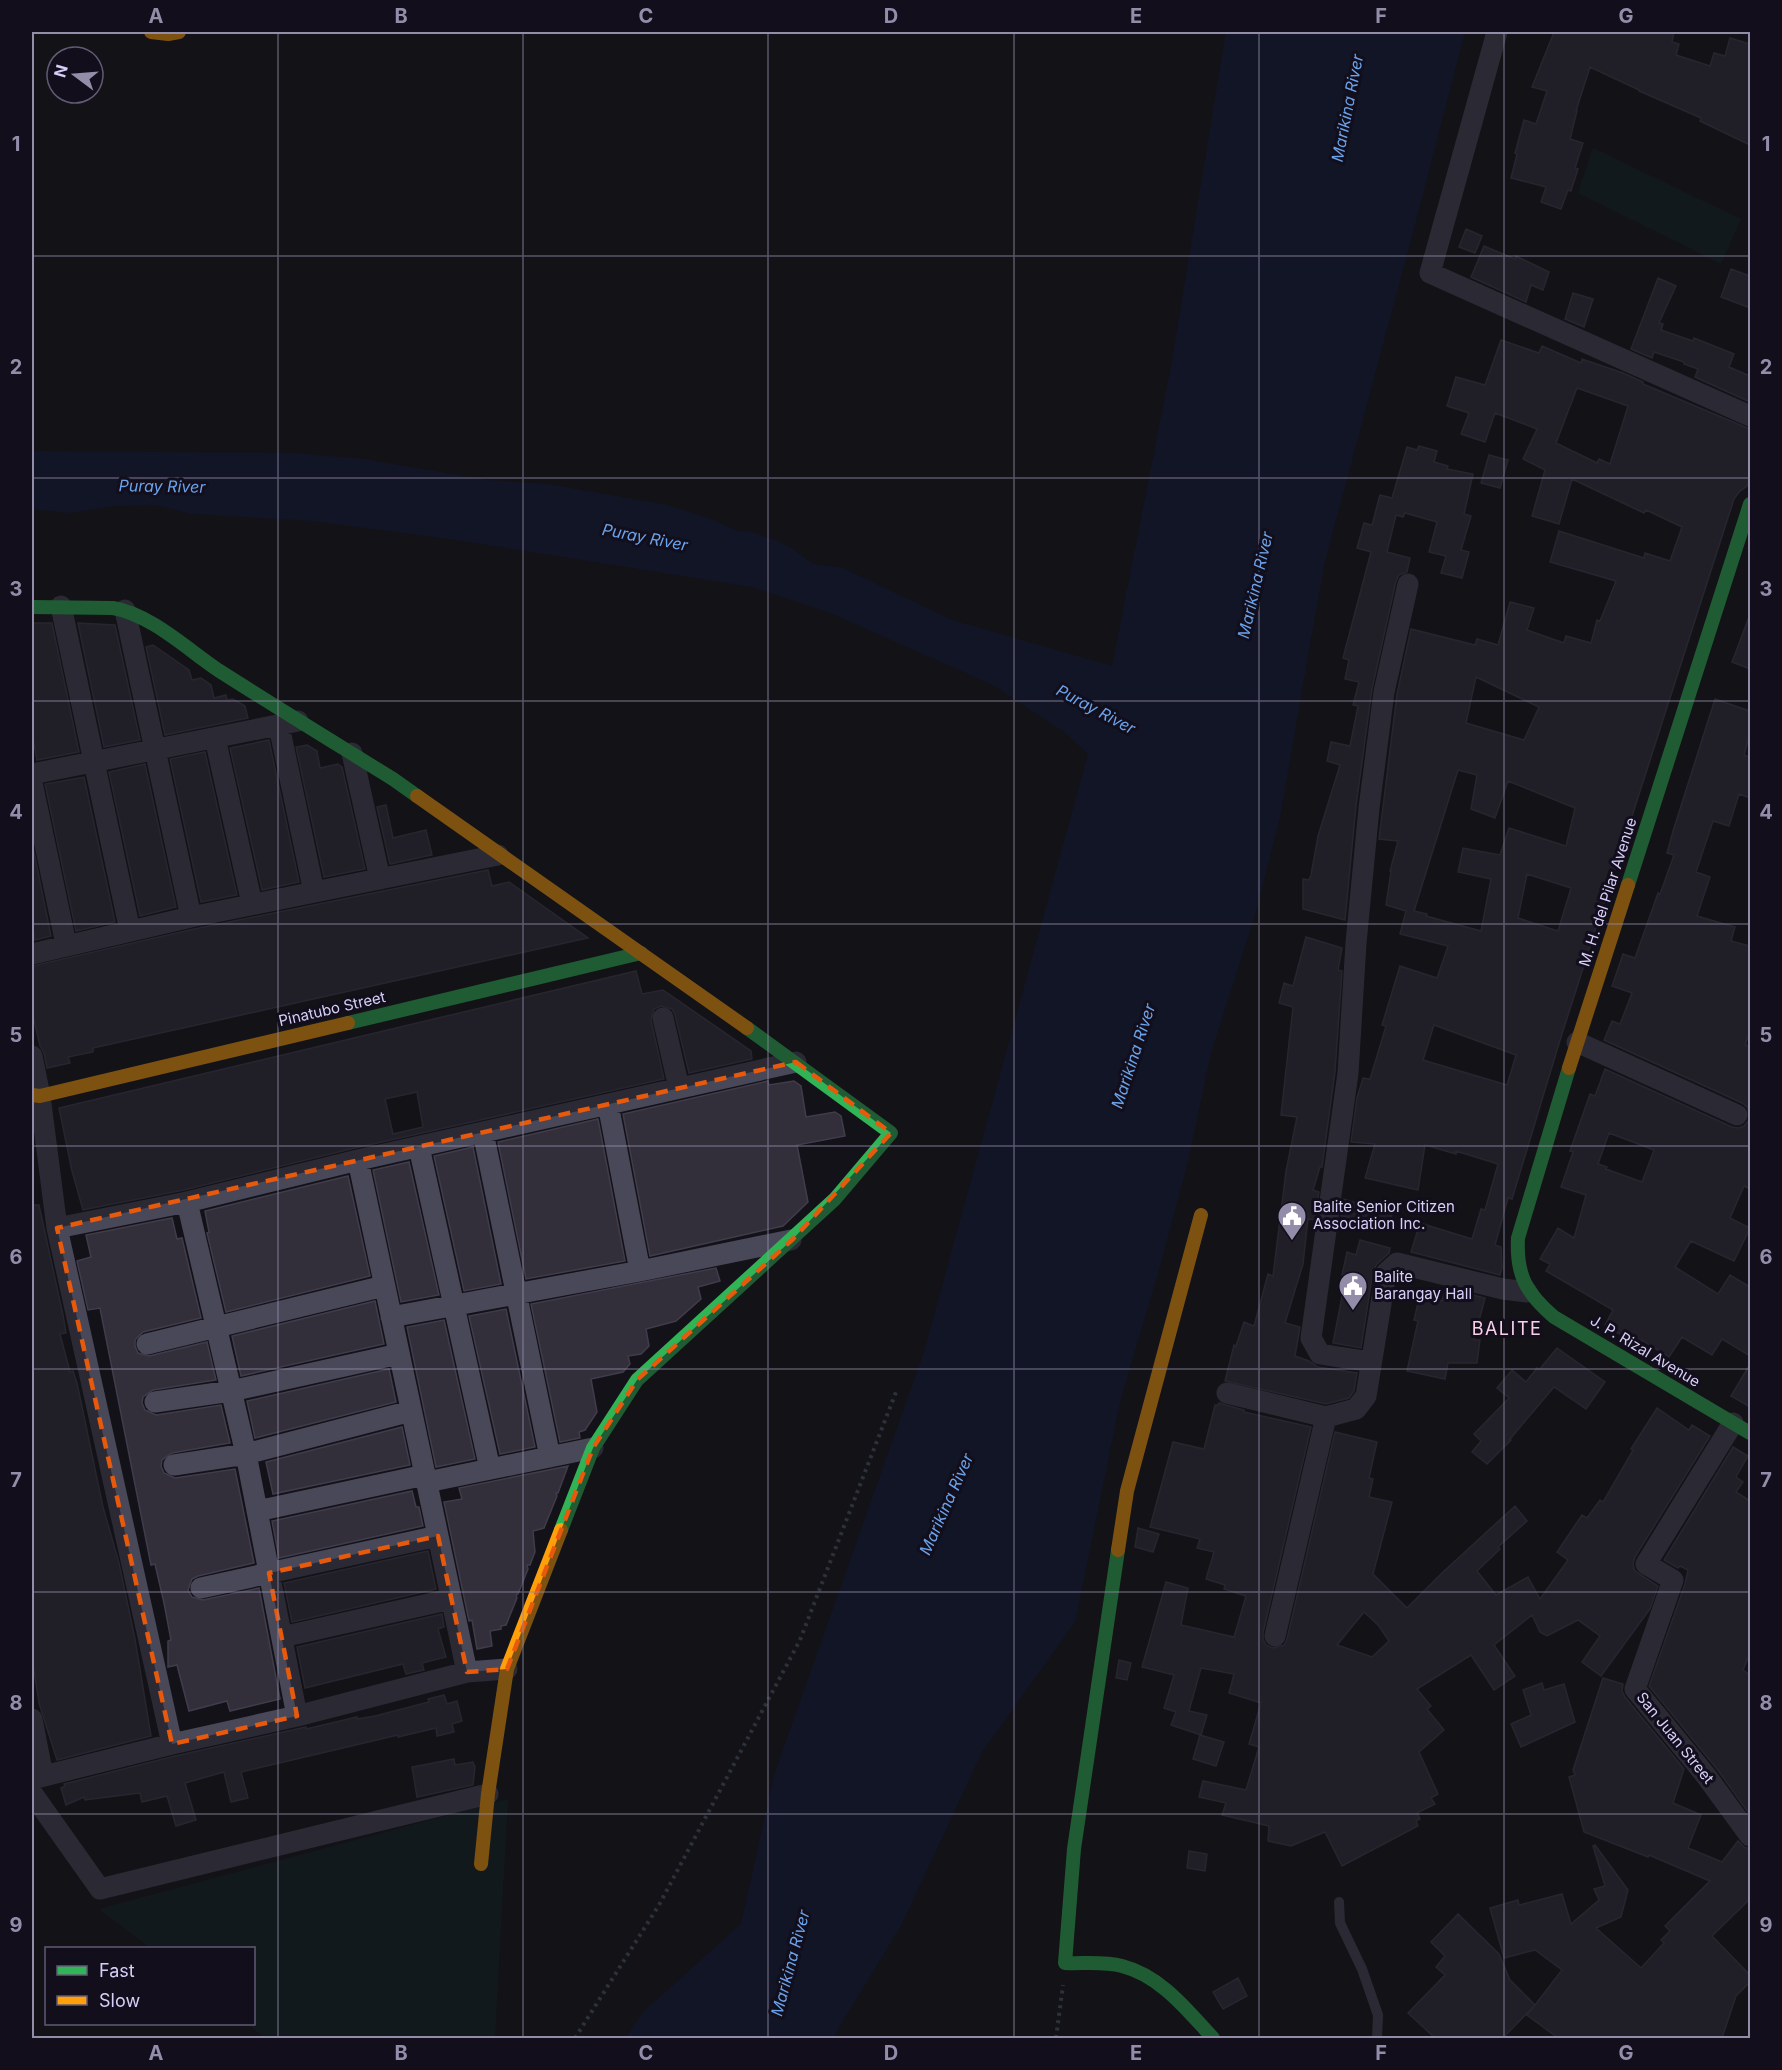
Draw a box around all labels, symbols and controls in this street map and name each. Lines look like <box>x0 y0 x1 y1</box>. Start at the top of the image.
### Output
text: A <box>149 4 164 28</box>
text: B <box>394 4 408 28</box>
text: C <box>639 4 653 28</box>
text: D <box>884 4 898 28</box>
text: E <box>1130 4 1142 28</box>
text: F <box>1375 4 1387 28</box>
text: G <box>1618 4 1634 28</box>
north arrow <box>45 45 105 105</box>
water label: Marikina River <box>1327 52 1367 163</box>
text: N <box>49 62 72 79</box>
text: 1 <box>12 132 20 156</box>
text: 1 <box>1762 132 1770 156</box>
text: 2 <box>10 355 22 379</box>
text: 2 <box>1760 355 1772 379</box>
water label: Puray River <box>119 475 206 497</box>
water label: Puray River <box>601 519 690 555</box>
water label: Marikina River <box>1233 529 1277 640</box>
text: 3 <box>10 577 22 601</box>
text: 3 <box>1760 577 1772 601</box>
water label: Puray River <box>1053 680 1140 739</box>
text: 4 <box>9 800 23 824</box>
text: 4 <box>1759 800 1773 824</box>
street label: M. H. del Pilar Avenue <box>1574 815 1641 969</box>
street label: Pinatubo Street <box>277 987 387 1030</box>
water label: Marikina River <box>1107 1000 1160 1111</box>
text: 5 <box>10 1023 22 1047</box>
text: 5 <box>1760 1023 1772 1047</box>
place label: Balite Senior Citizen Association Inc. <box>1313 1197 1455 1233</box>
public building icon: Balite Senior Citizen Association Inc. <box>1276 1200 1308 1242</box>
text: 6 <box>10 1245 23 1269</box>
text: 6 <box>1760 1245 1773 1269</box>
place label: Balite Barangay Hall <box>1374 1267 1472 1303</box>
public building icon: Balite Barangay Hall <box>1337 1270 1369 1312</box>
street label: J. P. Rizal Avenue <box>1587 1310 1704 1391</box>
district label: BALITE <box>1472 1318 1542 1339</box>
water label: Marikina River <box>915 1449 978 1558</box>
text: 7 <box>10 1468 22 1492</box>
text: 7 <box>1760 1468 1772 1492</box>
street label: San Juan Street <box>1633 1688 1718 1787</box>
text: 8 <box>9 1691 23 1715</box>
text: 8 <box>1759 1691 1773 1715</box>
water label: Marikina River <box>766 1907 814 2018</box>
text: 9 <box>10 1913 23 1937</box>
text: 9 <box>1760 1913 1773 1937</box>
legend <box>45 1947 255 2025</box>
text: Fast <box>99 1960 135 1981</box>
text: Slow <box>99 1990 140 2011</box>
text: A <box>149 2041 164 2065</box>
text: B <box>394 2041 408 2065</box>
text: C <box>639 2041 653 2065</box>
text: D <box>884 2041 898 2065</box>
text: E <box>1130 2041 1142 2065</box>
text: F <box>1375 2041 1387 2065</box>
text: G <box>1618 2041 1634 2065</box>

